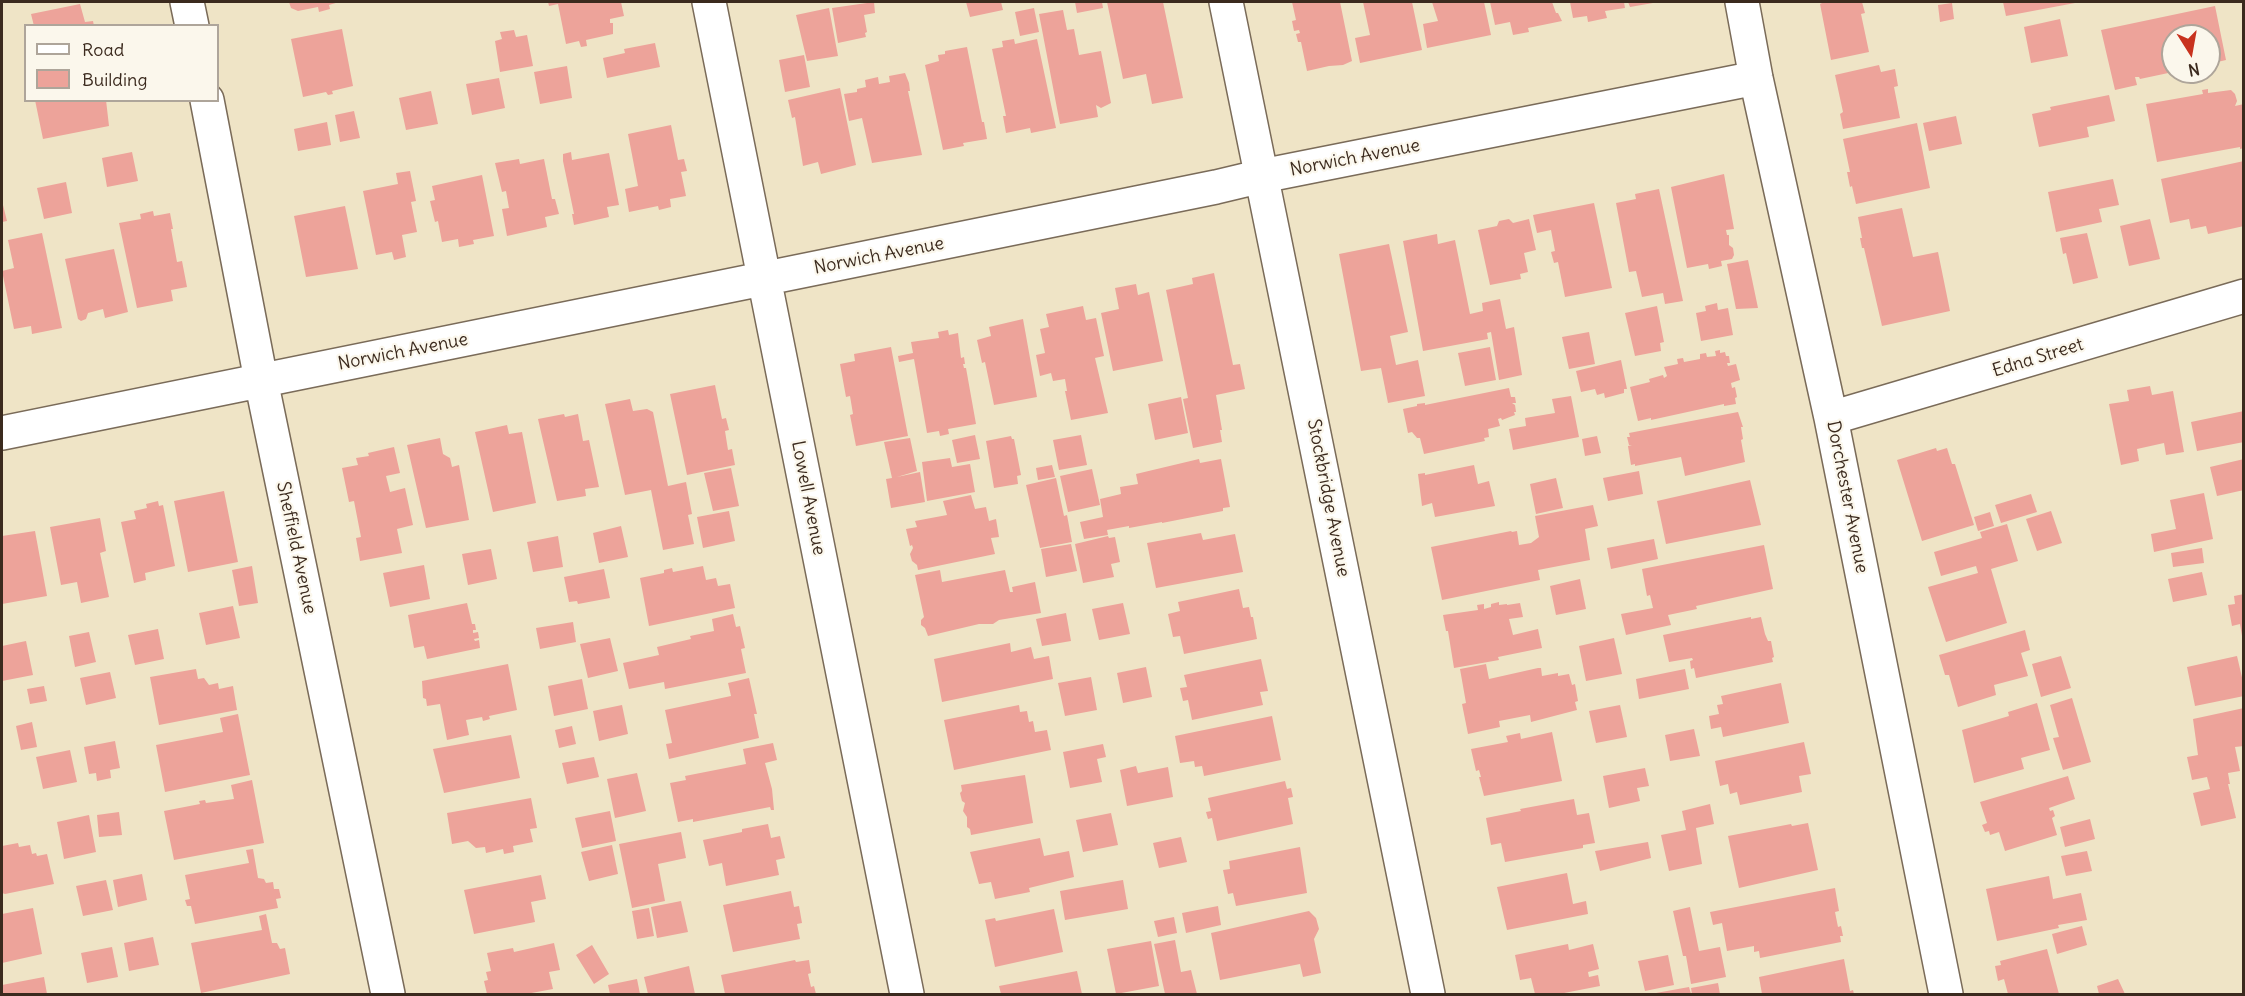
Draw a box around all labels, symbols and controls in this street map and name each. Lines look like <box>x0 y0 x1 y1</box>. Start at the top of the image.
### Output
legend <box>24 24 219 102</box>
north arrow <box>2161 24 2221 84</box>
text: Road <box>82 38 124 61</box>
text: N <box>2187 59 2201 81</box>
text: Building <box>82 68 147 91</box>
street label: Norwich Avenue <box>1288 135 1422 181</box>
street label: Norwich Avenue <box>812 233 946 279</box>
street label: Norwich Avenue <box>336 329 470 375</box>
street label: Edna Street <box>1990 334 2086 382</box>
street label: Stockbridge Avenue <box>1302 417 1354 579</box>
street label: Dorchester Avenue <box>1822 419 1872 575</box>
street label: Lowell Avenue <box>786 439 830 557</box>
street label: Sheffield Avenue <box>271 480 321 616</box>

